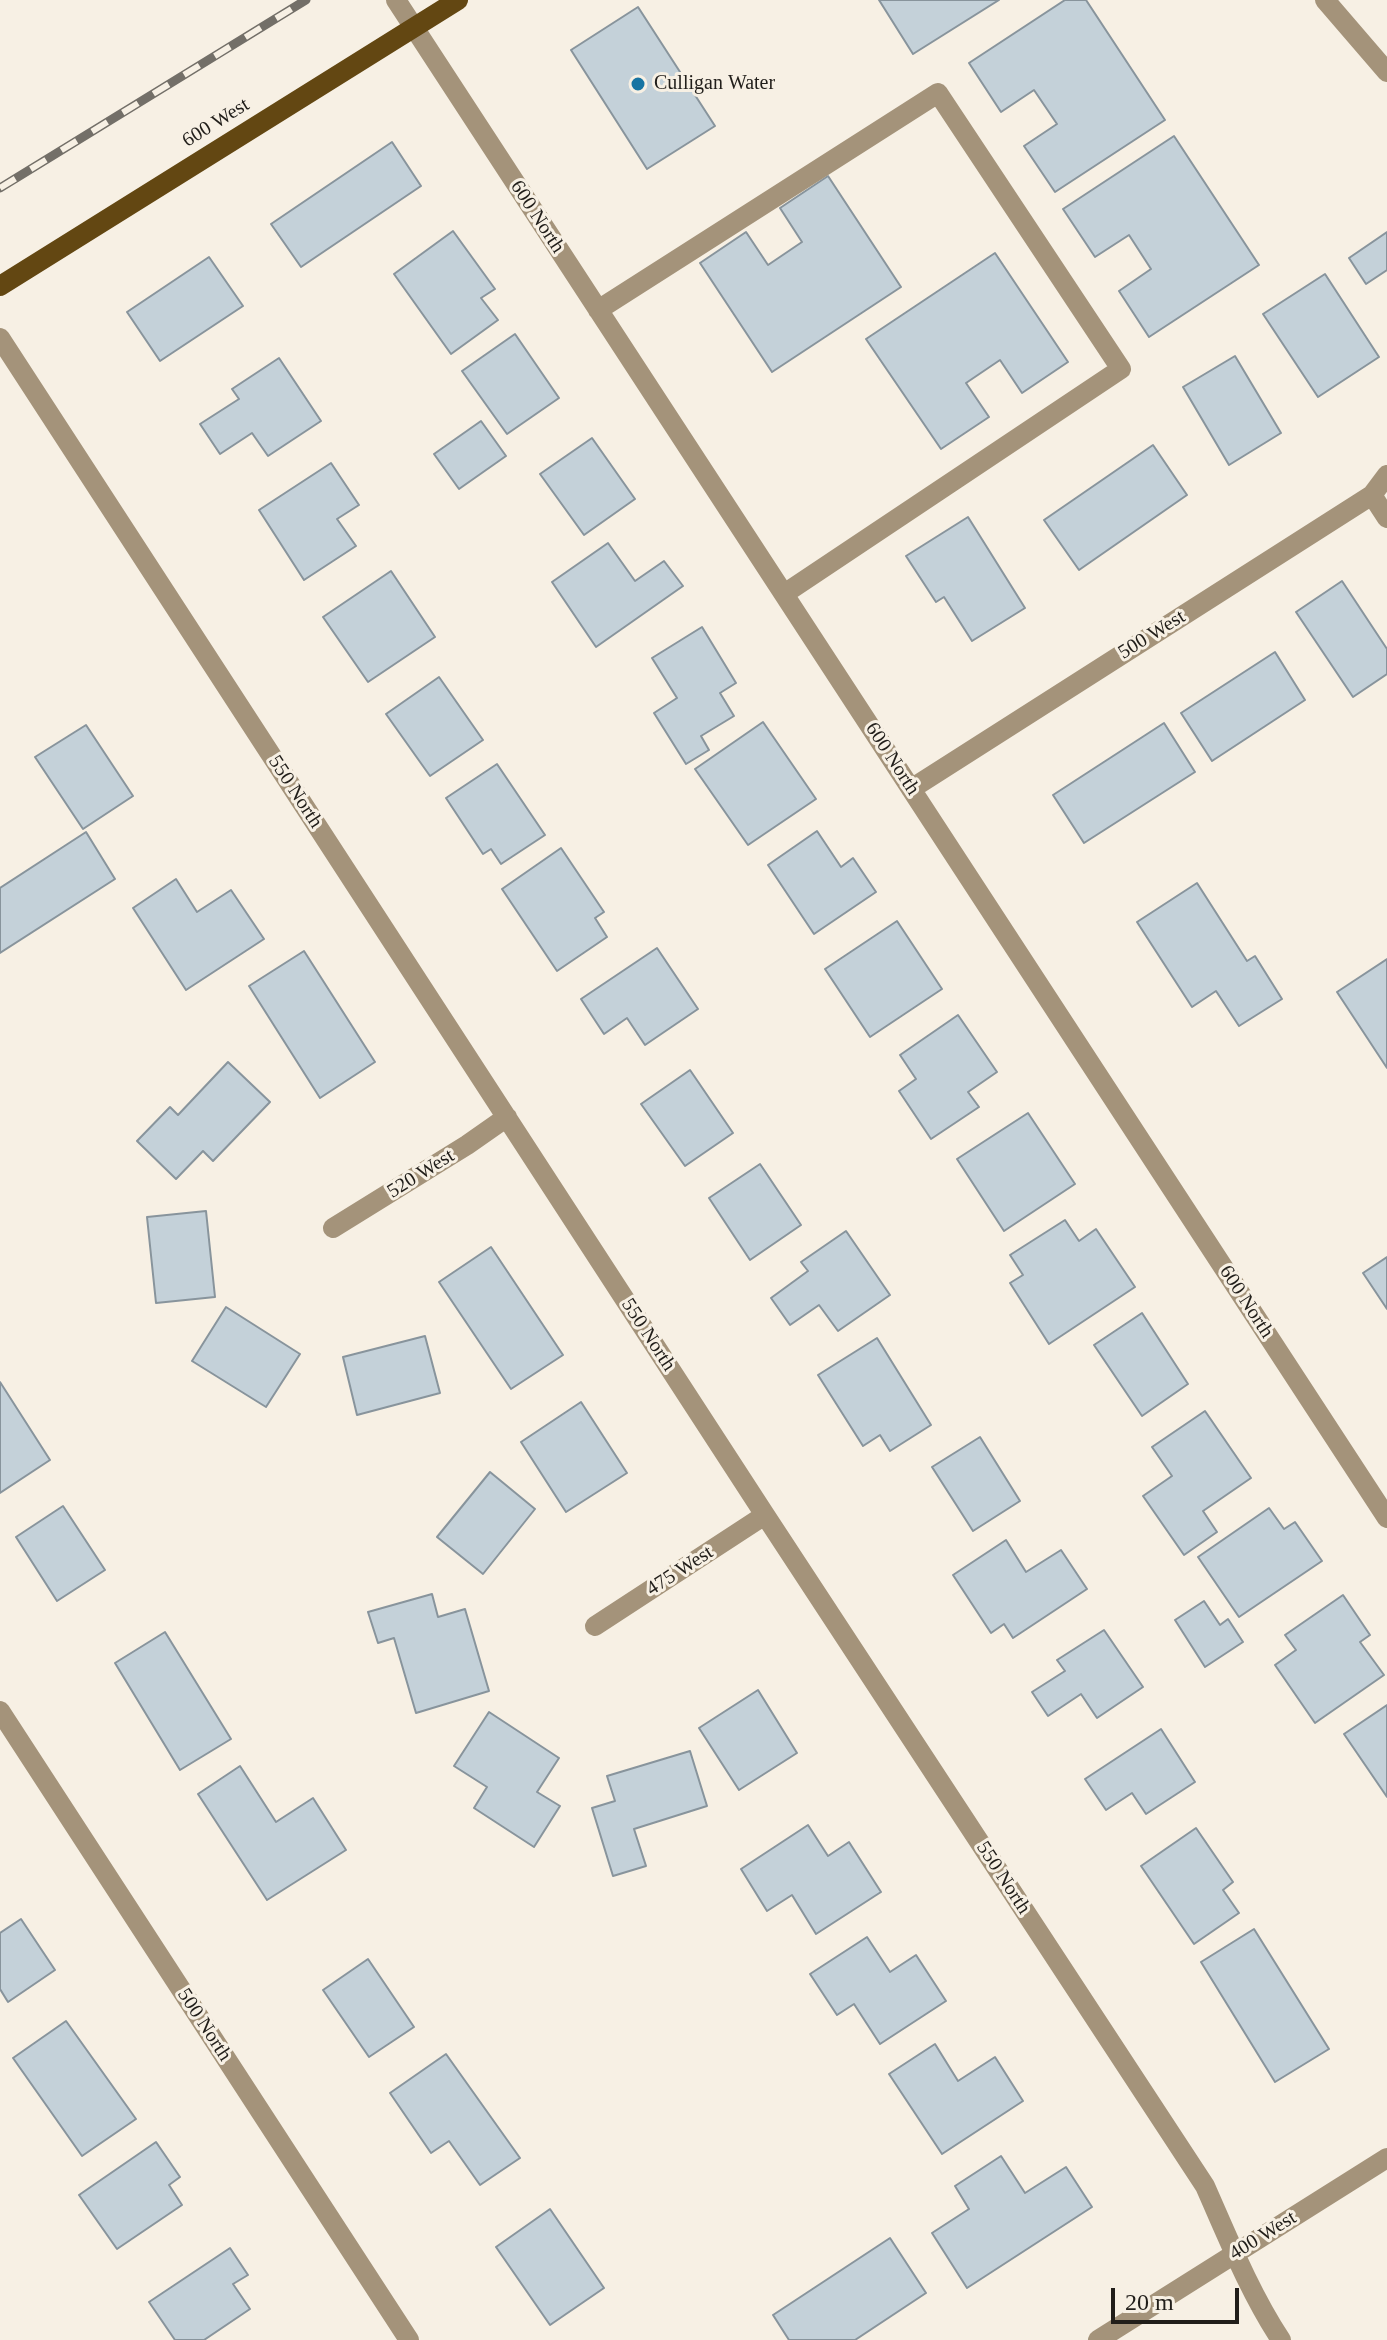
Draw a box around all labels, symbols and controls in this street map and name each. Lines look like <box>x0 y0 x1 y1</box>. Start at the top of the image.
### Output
place label: Culligan Water <box>654 72 775 96</box>
marker: Culligan Water <box>629 75 647 93</box>
street label: 600 West <box>178 93 254 153</box>
street label: 600 North <box>505 176 569 258</box>
street label: 500 West <box>1114 605 1190 665</box>
street label: 600 North <box>860 718 924 800</box>
street label: 550 North <box>263 751 327 833</box>
street label: 520 West <box>383 1144 459 1204</box>
street label: 600 North <box>1214 1261 1278 1343</box>
street label: 550 North <box>616 1294 680 1376</box>
street label: 475 West <box>642 1541 718 1601</box>
street label: 550 North <box>971 1837 1035 1919</box>
street label: 500 North <box>172 1984 236 2066</box>
street label: 400 West <box>1225 2206 1301 2266</box>
scale bar <box>1115 2272 1243 2322</box>
text: 20 m <box>1125 2289 1174 2315</box>

